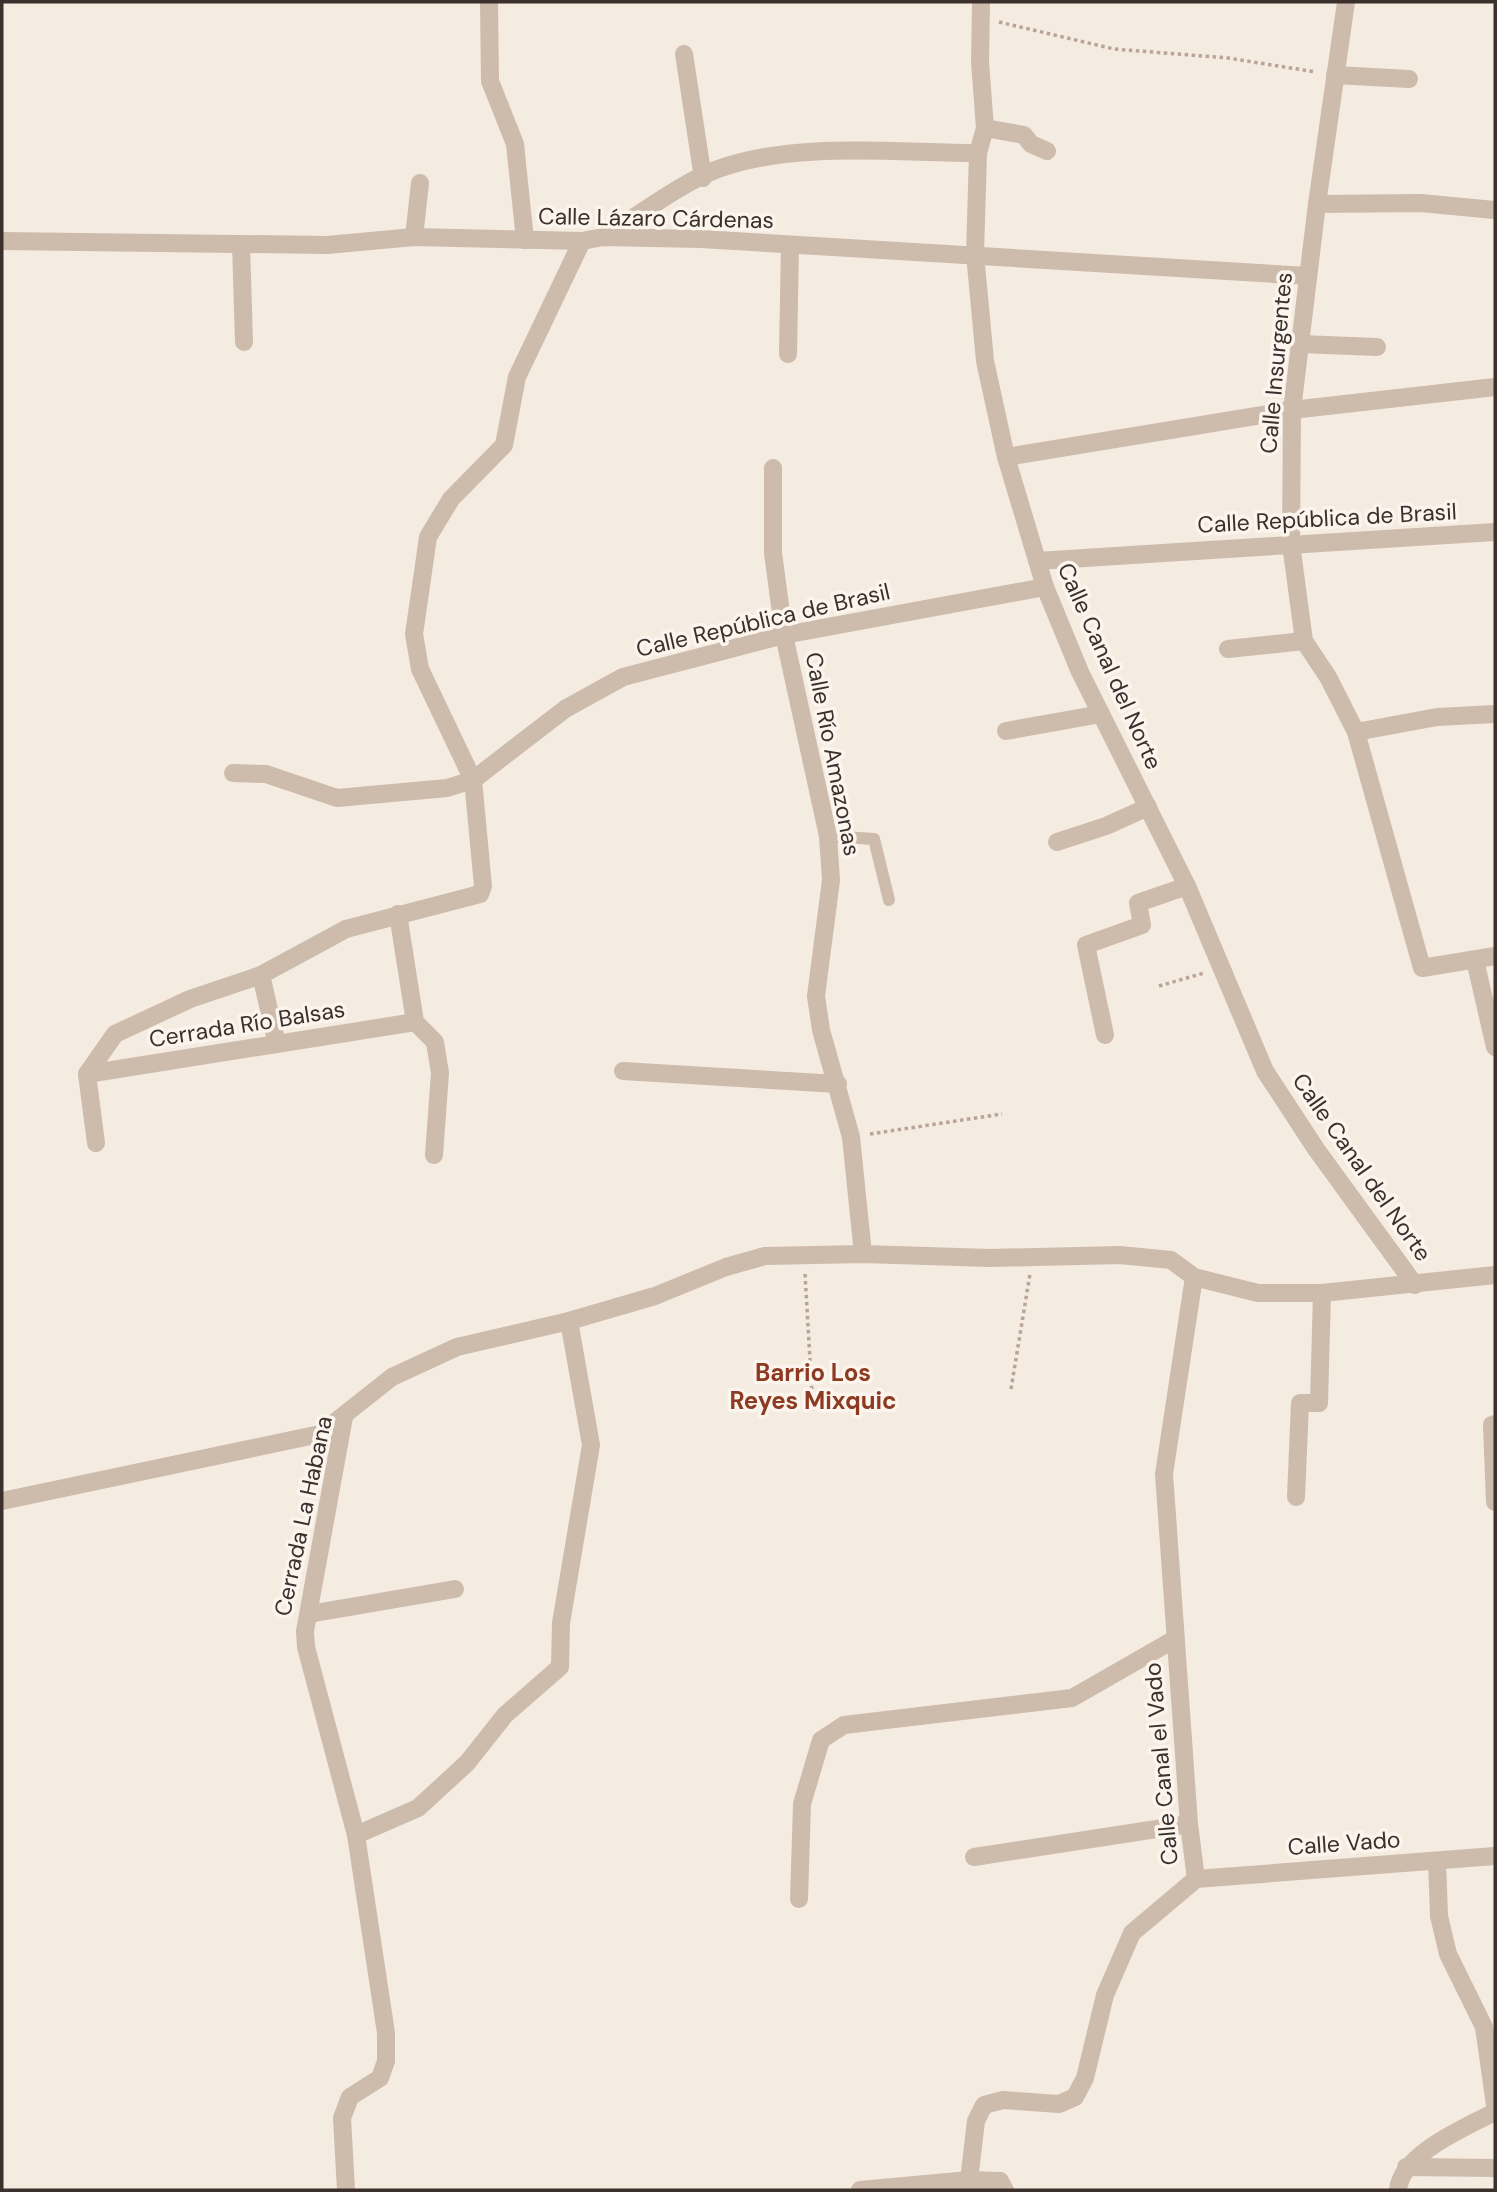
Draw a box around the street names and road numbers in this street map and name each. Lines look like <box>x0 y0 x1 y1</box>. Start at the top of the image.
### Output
street label: Calle Lázaro Cárdenas <box>538 201 774 235</box>
street label: Calle Insurgentes <box>1253 271 1299 455</box>
street label: Calle República de Brasil <box>1197 496 1457 540</box>
street label: Calle Canal del Norte <box>1051 558 1169 774</box>
street label: Calle República de Brasil <box>633 576 893 664</box>
street label: Calle Río Amazonas <box>799 650 867 858</box>
street label: Cerrada Río Balsas <box>147 994 347 1054</box>
street label: Calle Canal del Norte <box>1286 1067 1438 1267</box>
street label: Cerrada La Habana <box>267 1413 339 1619</box>
street label: Calle Canal el Vado <box>1137 1661 1185 1867</box>
street label: Calle Vado <box>1287 1824 1401 1862</box>

